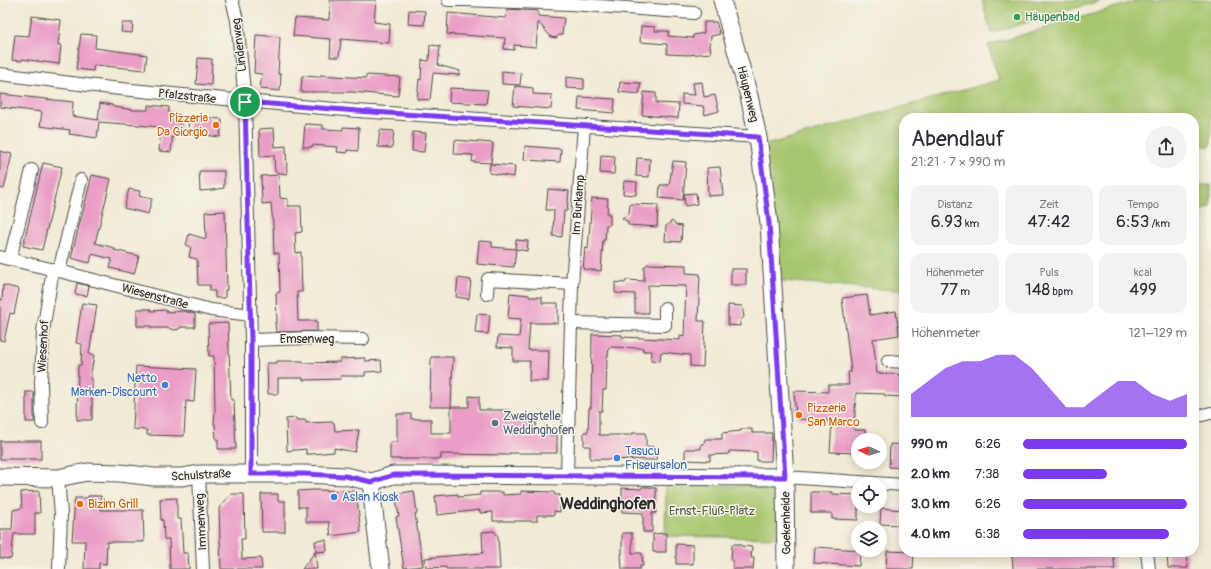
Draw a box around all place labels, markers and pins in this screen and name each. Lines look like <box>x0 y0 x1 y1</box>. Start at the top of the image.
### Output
place label: Häupenbad <box>1025 10 1080 25</box>
marker: Häupenbad <box>1012 12 1022 22</box>
pin <box>228 85 262 119</box>
place label: Pizzeria Da Giorgio <box>157 111 209 140</box>
marker: Pizzeria Da Giorgio <box>211 120 221 130</box>
place label: Netto Marken-Discount <box>71 371 158 400</box>
marker: Netto Marken-Discount <box>160 380 170 390</box>
place label: Pizzeria San Marco <box>807 401 860 430</box>
place label: Zweigstelle Weddinghofen <box>503 409 575 438</box>
marker: Pizzeria San Marco <box>794 410 804 420</box>
marker: Zweigstelle Weddinghofen <box>490 418 500 428</box>
place label: Tasucu Friseursalon <box>625 444 687 473</box>
marker: Tasucu Friseursalon <box>612 453 622 463</box>
place label: Aslan Kiosk <box>342 490 399 505</box>
marker: Aslan Kiosk <box>329 492 339 502</box>
place label: Bizim Grill <box>88 497 139 512</box>
marker: Bizim Grill <box>75 499 85 509</box>

